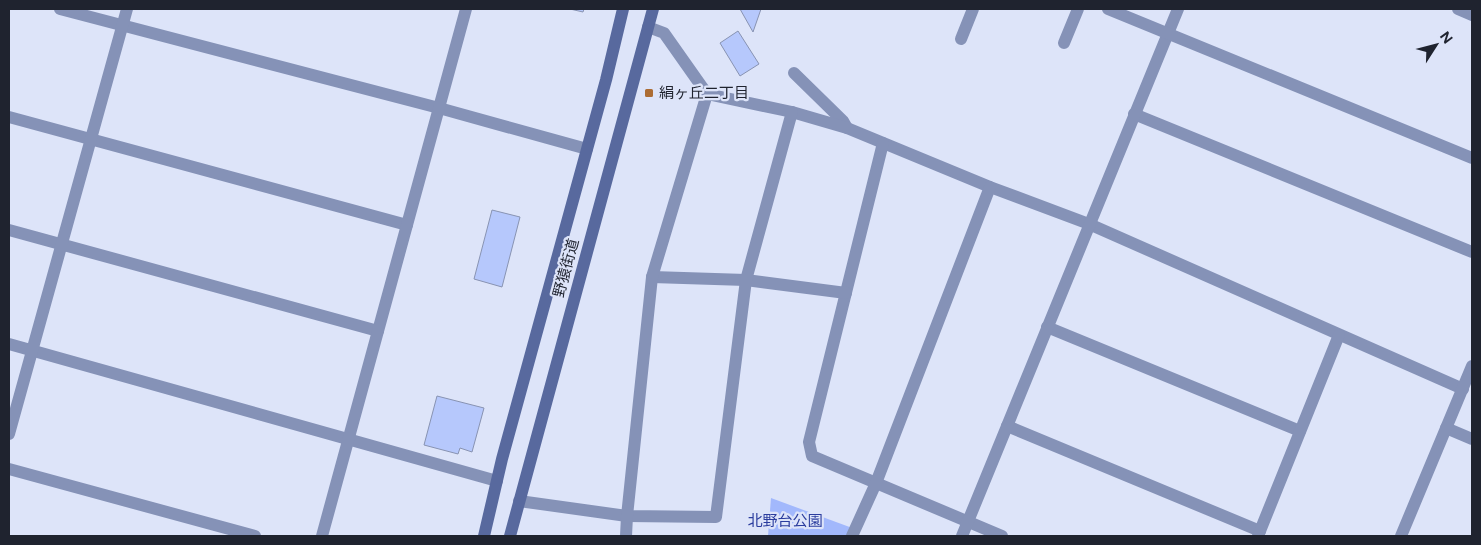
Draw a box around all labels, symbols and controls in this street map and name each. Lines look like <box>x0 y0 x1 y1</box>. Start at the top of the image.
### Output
north arrow <box>1411 20 1461 70</box>
text: N <box>1436 28 1456 47</box>
place label: 絹ヶ丘二丁目 <box>659 84 749 102</box>
marker: 絹ヶ丘二丁目 <box>643 87 655 99</box>
street label: 野猿街道 <box>550 237 582 299</box>
park label: 北野台公園 <box>747 512 823 530</box>

